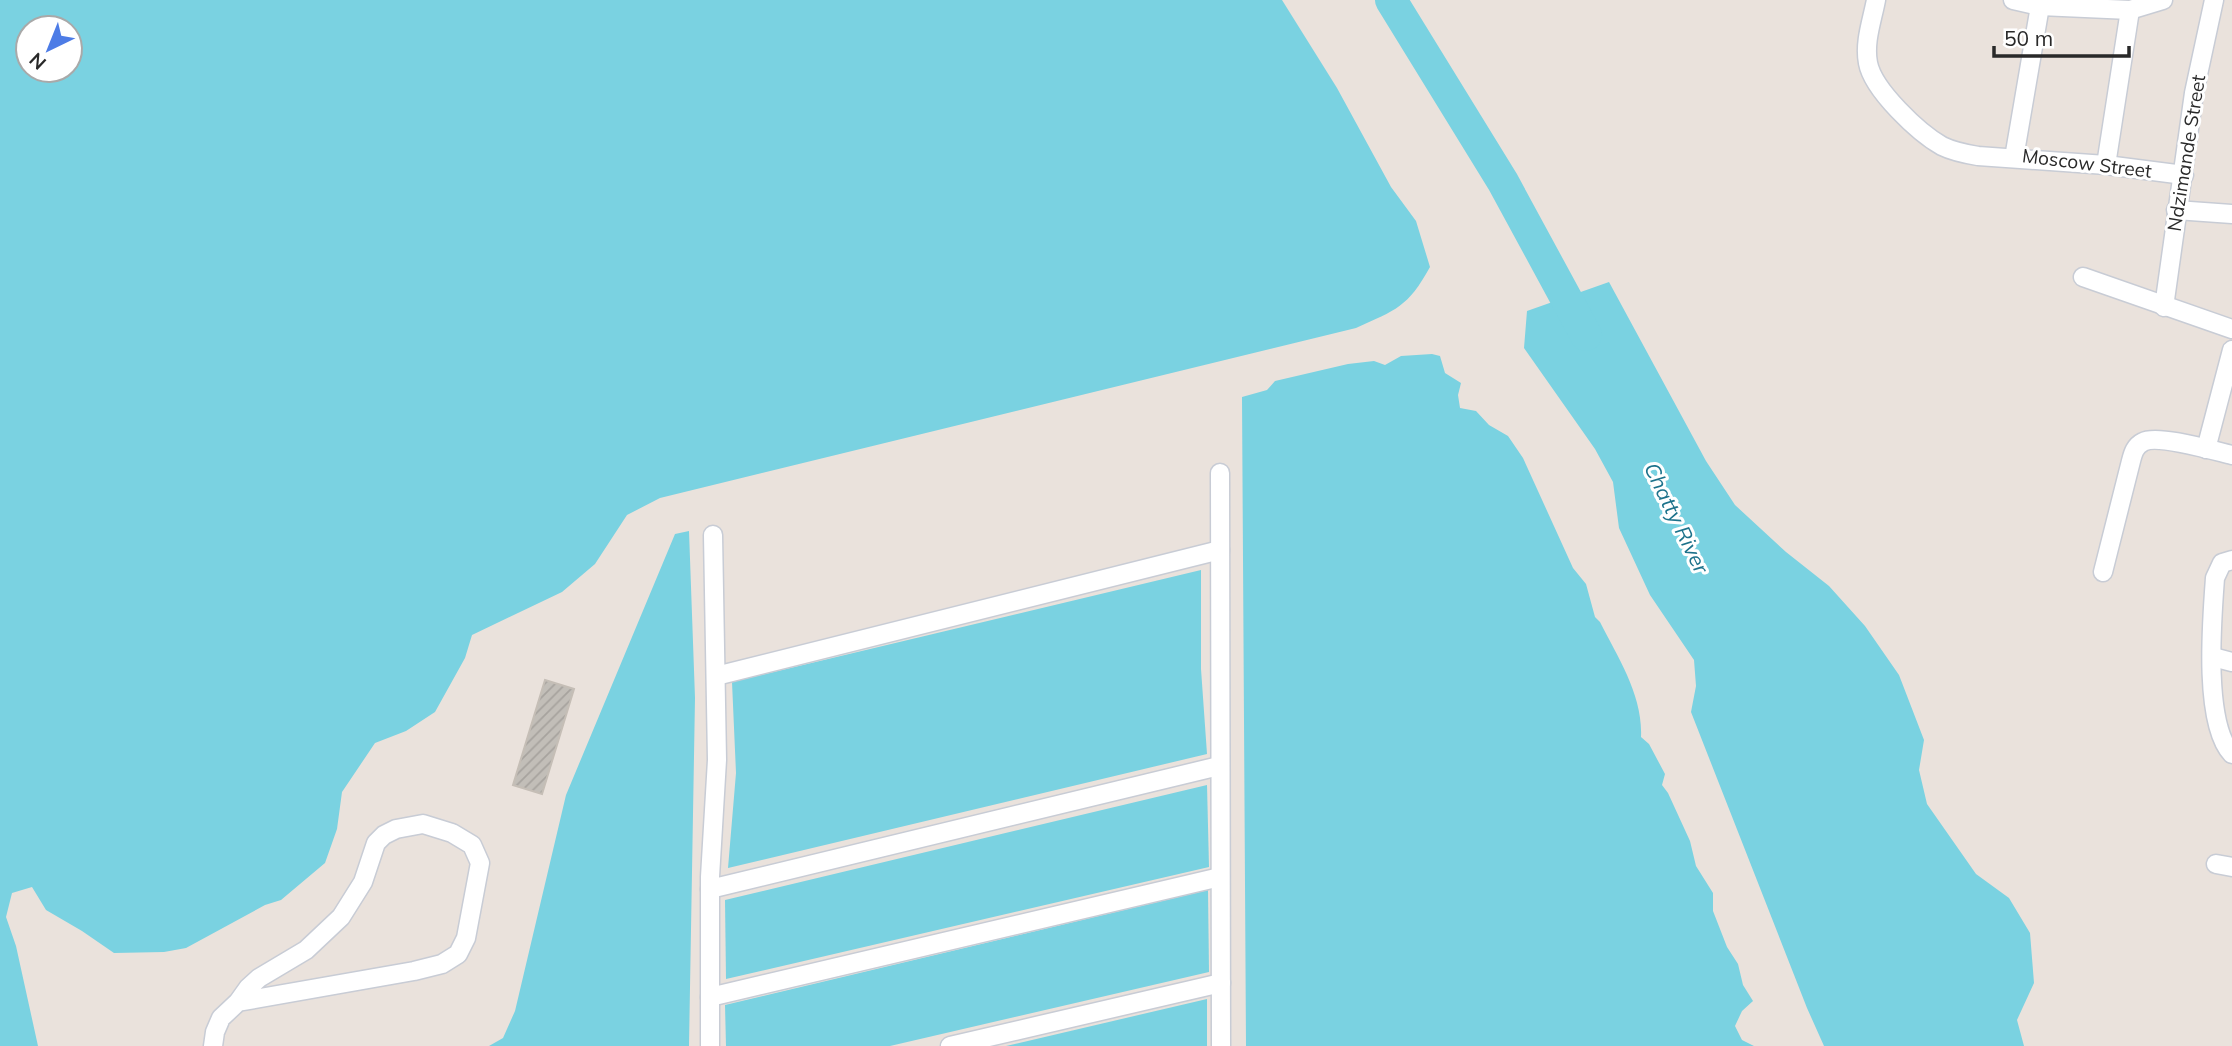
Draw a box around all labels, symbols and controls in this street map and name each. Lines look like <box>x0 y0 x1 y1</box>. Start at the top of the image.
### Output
north arrow <box>14 14 84 84</box>
scale bar <box>1994 14 2129 58</box>
text: 50 m <box>2004 25 2053 51</box>
text: N <box>24 48 51 75</box>
street label: Ndzimande Street <box>2162 73 2210 233</box>
street label: Moscow Street <box>2021 143 2154 183</box>
water label: Chatty River <box>1639 458 1715 578</box>

